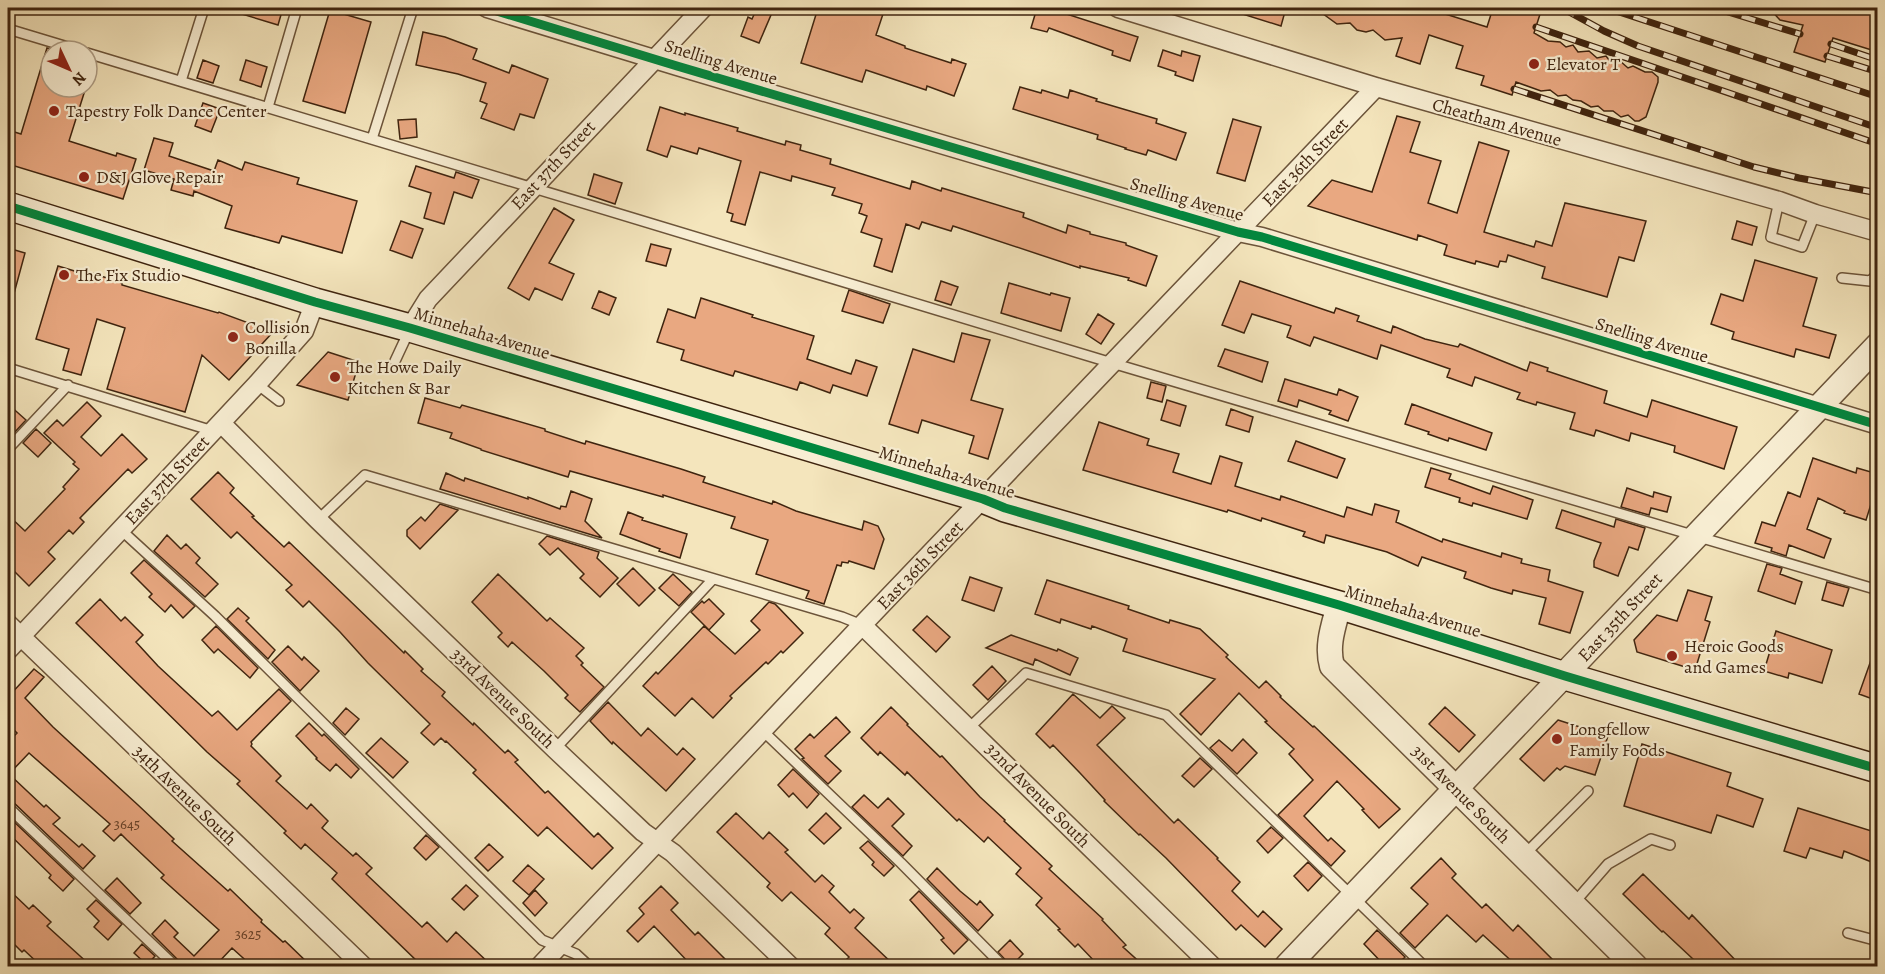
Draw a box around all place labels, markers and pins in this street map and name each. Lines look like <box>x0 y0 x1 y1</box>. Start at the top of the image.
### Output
place label: Elevator T <box>1546 52 1621 76</box>
marker: Elevator T <box>1527 57 1541 71</box>
place label: Tapestry Folk Dance Center <box>66 99 267 123</box>
marker: Tapestry Folk Dance Center <box>47 104 61 118</box>
place label: D&J Glove Repair <box>96 165 223 189</box>
marker: D&J Glove Repair <box>77 170 91 184</box>
place label: The Fix Studio <box>76 263 180 287</box>
marker: The Fix Studio <box>57 268 71 282</box>
place label: Collision Bonilla <box>245 315 310 360</box>
marker: Collision Bonilla <box>226 330 240 344</box>
place label: The Howe Daily Kitchen & Bar <box>347 355 462 400</box>
marker: The Howe Daily Kitchen & Bar <box>328 370 342 384</box>
place label: Heroic Goods and Games <box>1684 634 1784 679</box>
marker: Heroic Goods and Games <box>1665 649 1679 663</box>
place label: Longfellow Family Foods <box>1569 717 1665 762</box>
marker: Longfellow Family Foods <box>1550 732 1564 746</box>

